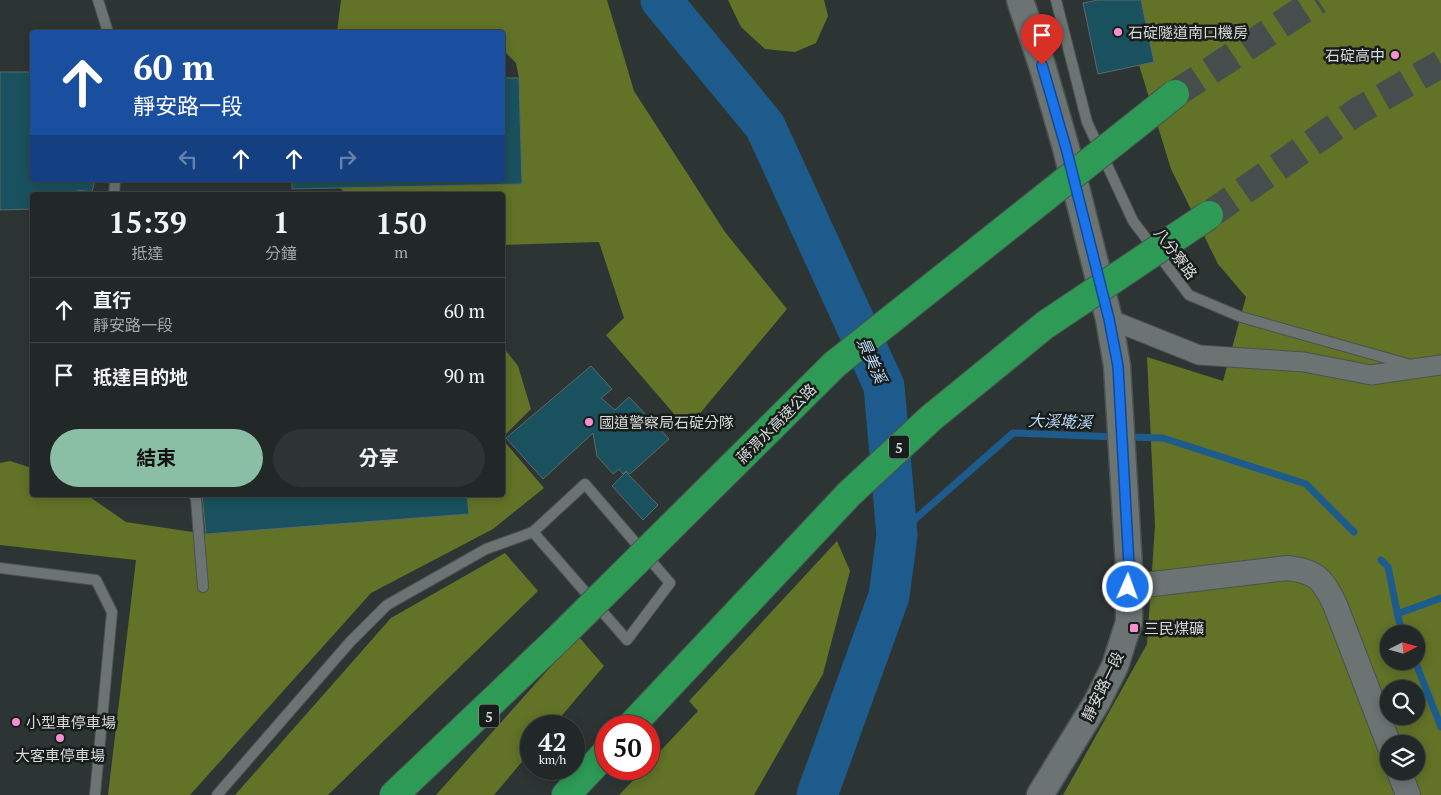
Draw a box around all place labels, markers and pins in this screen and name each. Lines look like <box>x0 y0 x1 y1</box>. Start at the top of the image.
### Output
pin <box>1021 14 1063 65</box>
place label: 石碇隧道南口機房 <box>1128 22 1248 42</box>
marker: 石碇隧道南口機房 <box>1112 26 1124 38</box>
place label: 石碇高中 <box>1325 45 1385 65</box>
marker: 石碇高中 <box>1389 49 1401 61</box>
place label: 國道警察局石碇分隊 <box>599 412 734 432</box>
marker: 國道警察局石碇分隊 <box>583 416 595 428</box>
place label: 三民煤礦 <box>1144 618 1204 638</box>
marker: 三民煤礦 <box>1128 622 1140 634</box>
place label: 小型車停車場 <box>26 712 116 732</box>
marker: 小型車停車場 <box>10 716 22 728</box>
marker: 大客車停車場 <box>54 732 66 744</box>
place label: 大客車停車場 <box>15 745 105 765</box>

